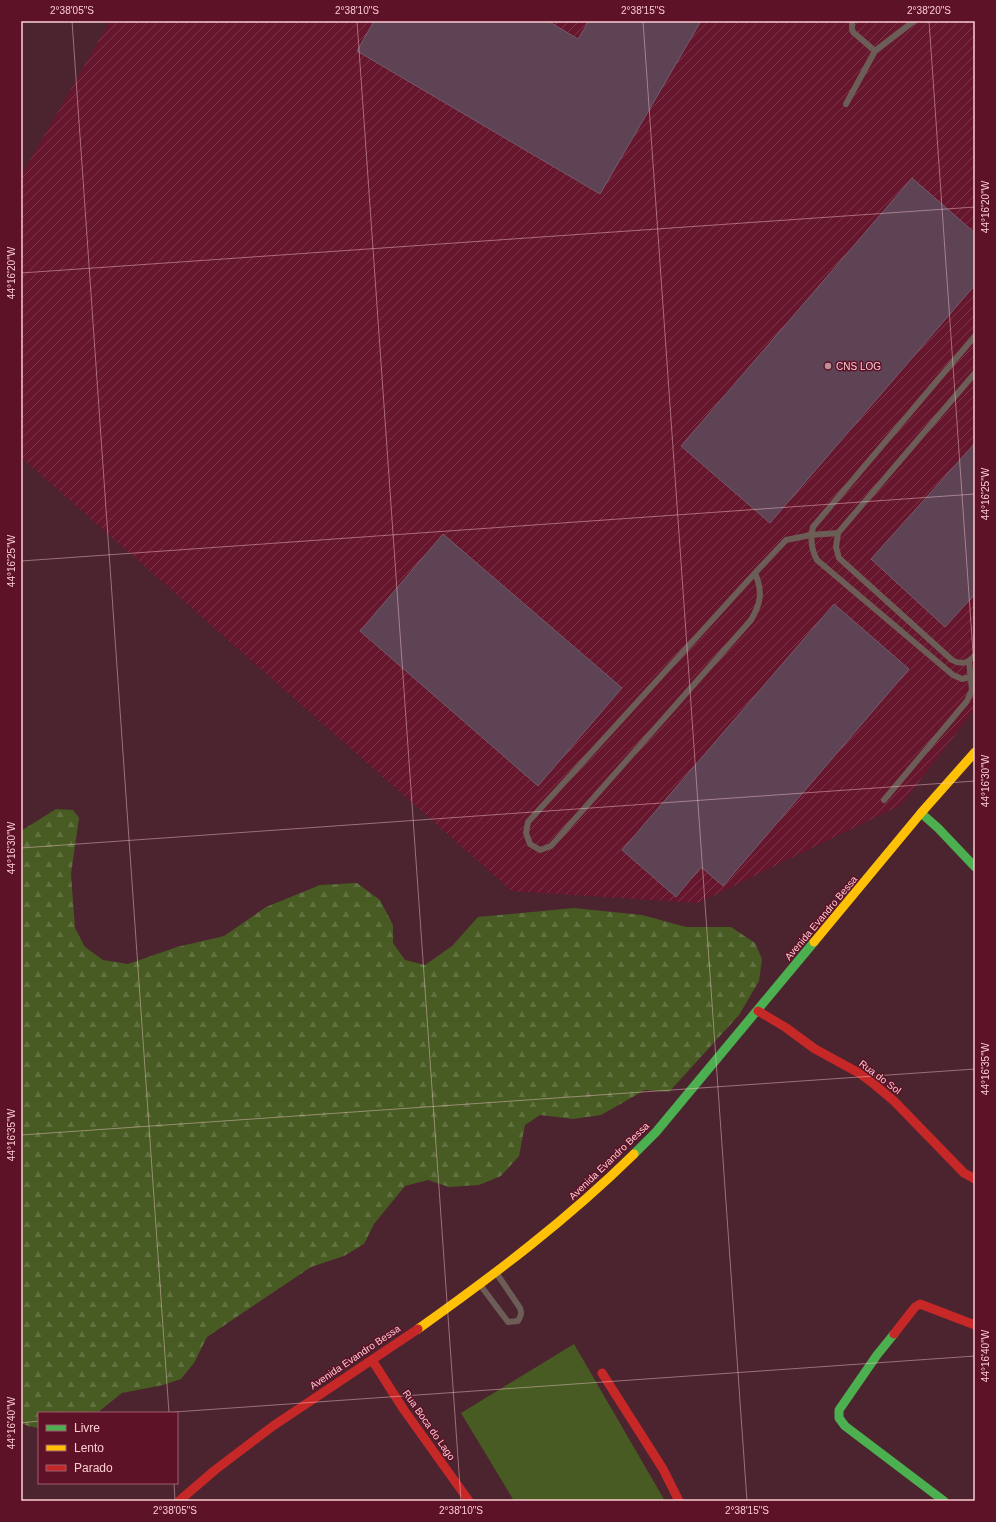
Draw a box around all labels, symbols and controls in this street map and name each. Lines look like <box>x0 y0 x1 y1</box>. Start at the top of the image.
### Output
text: 2°38'05"S <box>50 5 94 16</box>
text: 2°38'10"S <box>335 5 379 16</box>
text: 2°38'15"S <box>621 5 665 16</box>
text: 2°38'20"S <box>907 5 951 16</box>
text: 44°16'20"W <box>980 180 991 233</box>
text: 44°16'20"W <box>6 246 17 299</box>
marker: CNS LOG <box>823 361 833 371</box>
place label: CNS LOG <box>836 361 881 372</box>
text: 44°16'25"W <box>980 467 991 520</box>
text: 44°16'25"W <box>6 534 17 587</box>
text: 44°16'30"W <box>980 754 991 807</box>
text: 44°16'30"W <box>6 821 17 874</box>
street label: Avenida Evandro Bessa <box>783 873 860 962</box>
text: 44°16'35"W <box>980 1042 991 1095</box>
street label: Rua do Sol <box>857 1058 903 1096</box>
text: 44°16'35"W <box>6 1108 17 1161</box>
street label: Avenida Evandro Bessa <box>567 1120 651 1202</box>
street label: Avenida Evandro Bessa <box>308 1322 403 1391</box>
text: 44°16'40"W <box>980 1329 991 1382</box>
street label: Rua Boca do Lago <box>401 1388 458 1462</box>
text: 44°16'40"W <box>6 1396 17 1449</box>
legend <box>38 1412 178 1484</box>
text: Livre <box>74 1421 100 1435</box>
text: Lento <box>74 1441 104 1455</box>
text: Parado <box>74 1461 113 1475</box>
text: 2°38'05"S <box>153 1505 197 1516</box>
text: 2°38'10"S <box>439 1505 483 1516</box>
text: 2°38'15"S <box>725 1505 769 1516</box>

